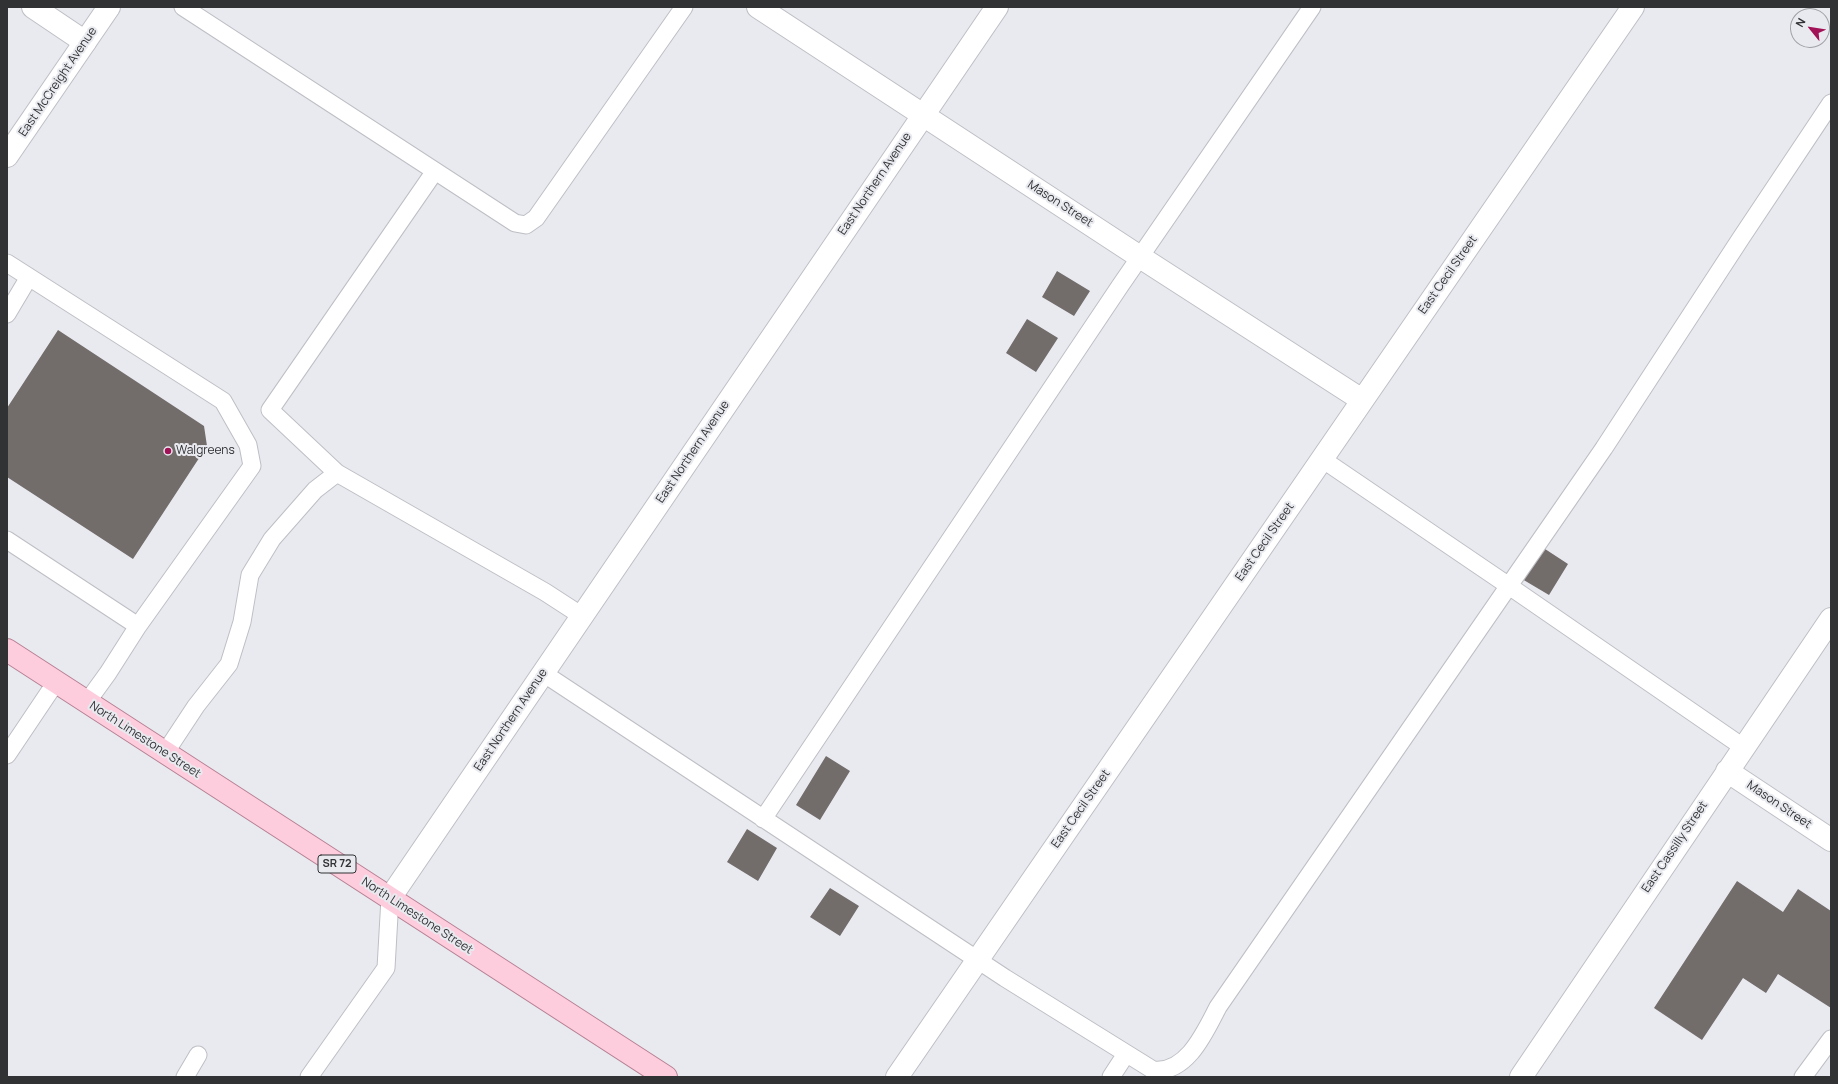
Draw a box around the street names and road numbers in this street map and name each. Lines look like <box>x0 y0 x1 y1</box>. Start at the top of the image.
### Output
street label: East McCreight Avenue <box>16 25 100 139</box>
street label: East Northern Avenue <box>835 130 915 238</box>
street label: Mason Street <box>1025 178 1095 230</box>
street label: East Cecil Street <box>1416 233 1480 317</box>
street label: East Northern Avenue <box>653 398 733 506</box>
street label: East Cecil Street <box>1233 500 1297 584</box>
street label: East Northern Avenue <box>471 666 551 774</box>
street label: North Limestone Street <box>87 699 203 781</box>
street label: East Cecil Street <box>1049 767 1113 851</box>
street label: Mason Street <box>1744 778 1814 832</box>
street label: East Cassilly Street <box>1639 799 1711 895</box>
road number: SR 72 <box>318 855 356 873</box>
street label: North Limestone Street <box>359 875 475 957</box>

